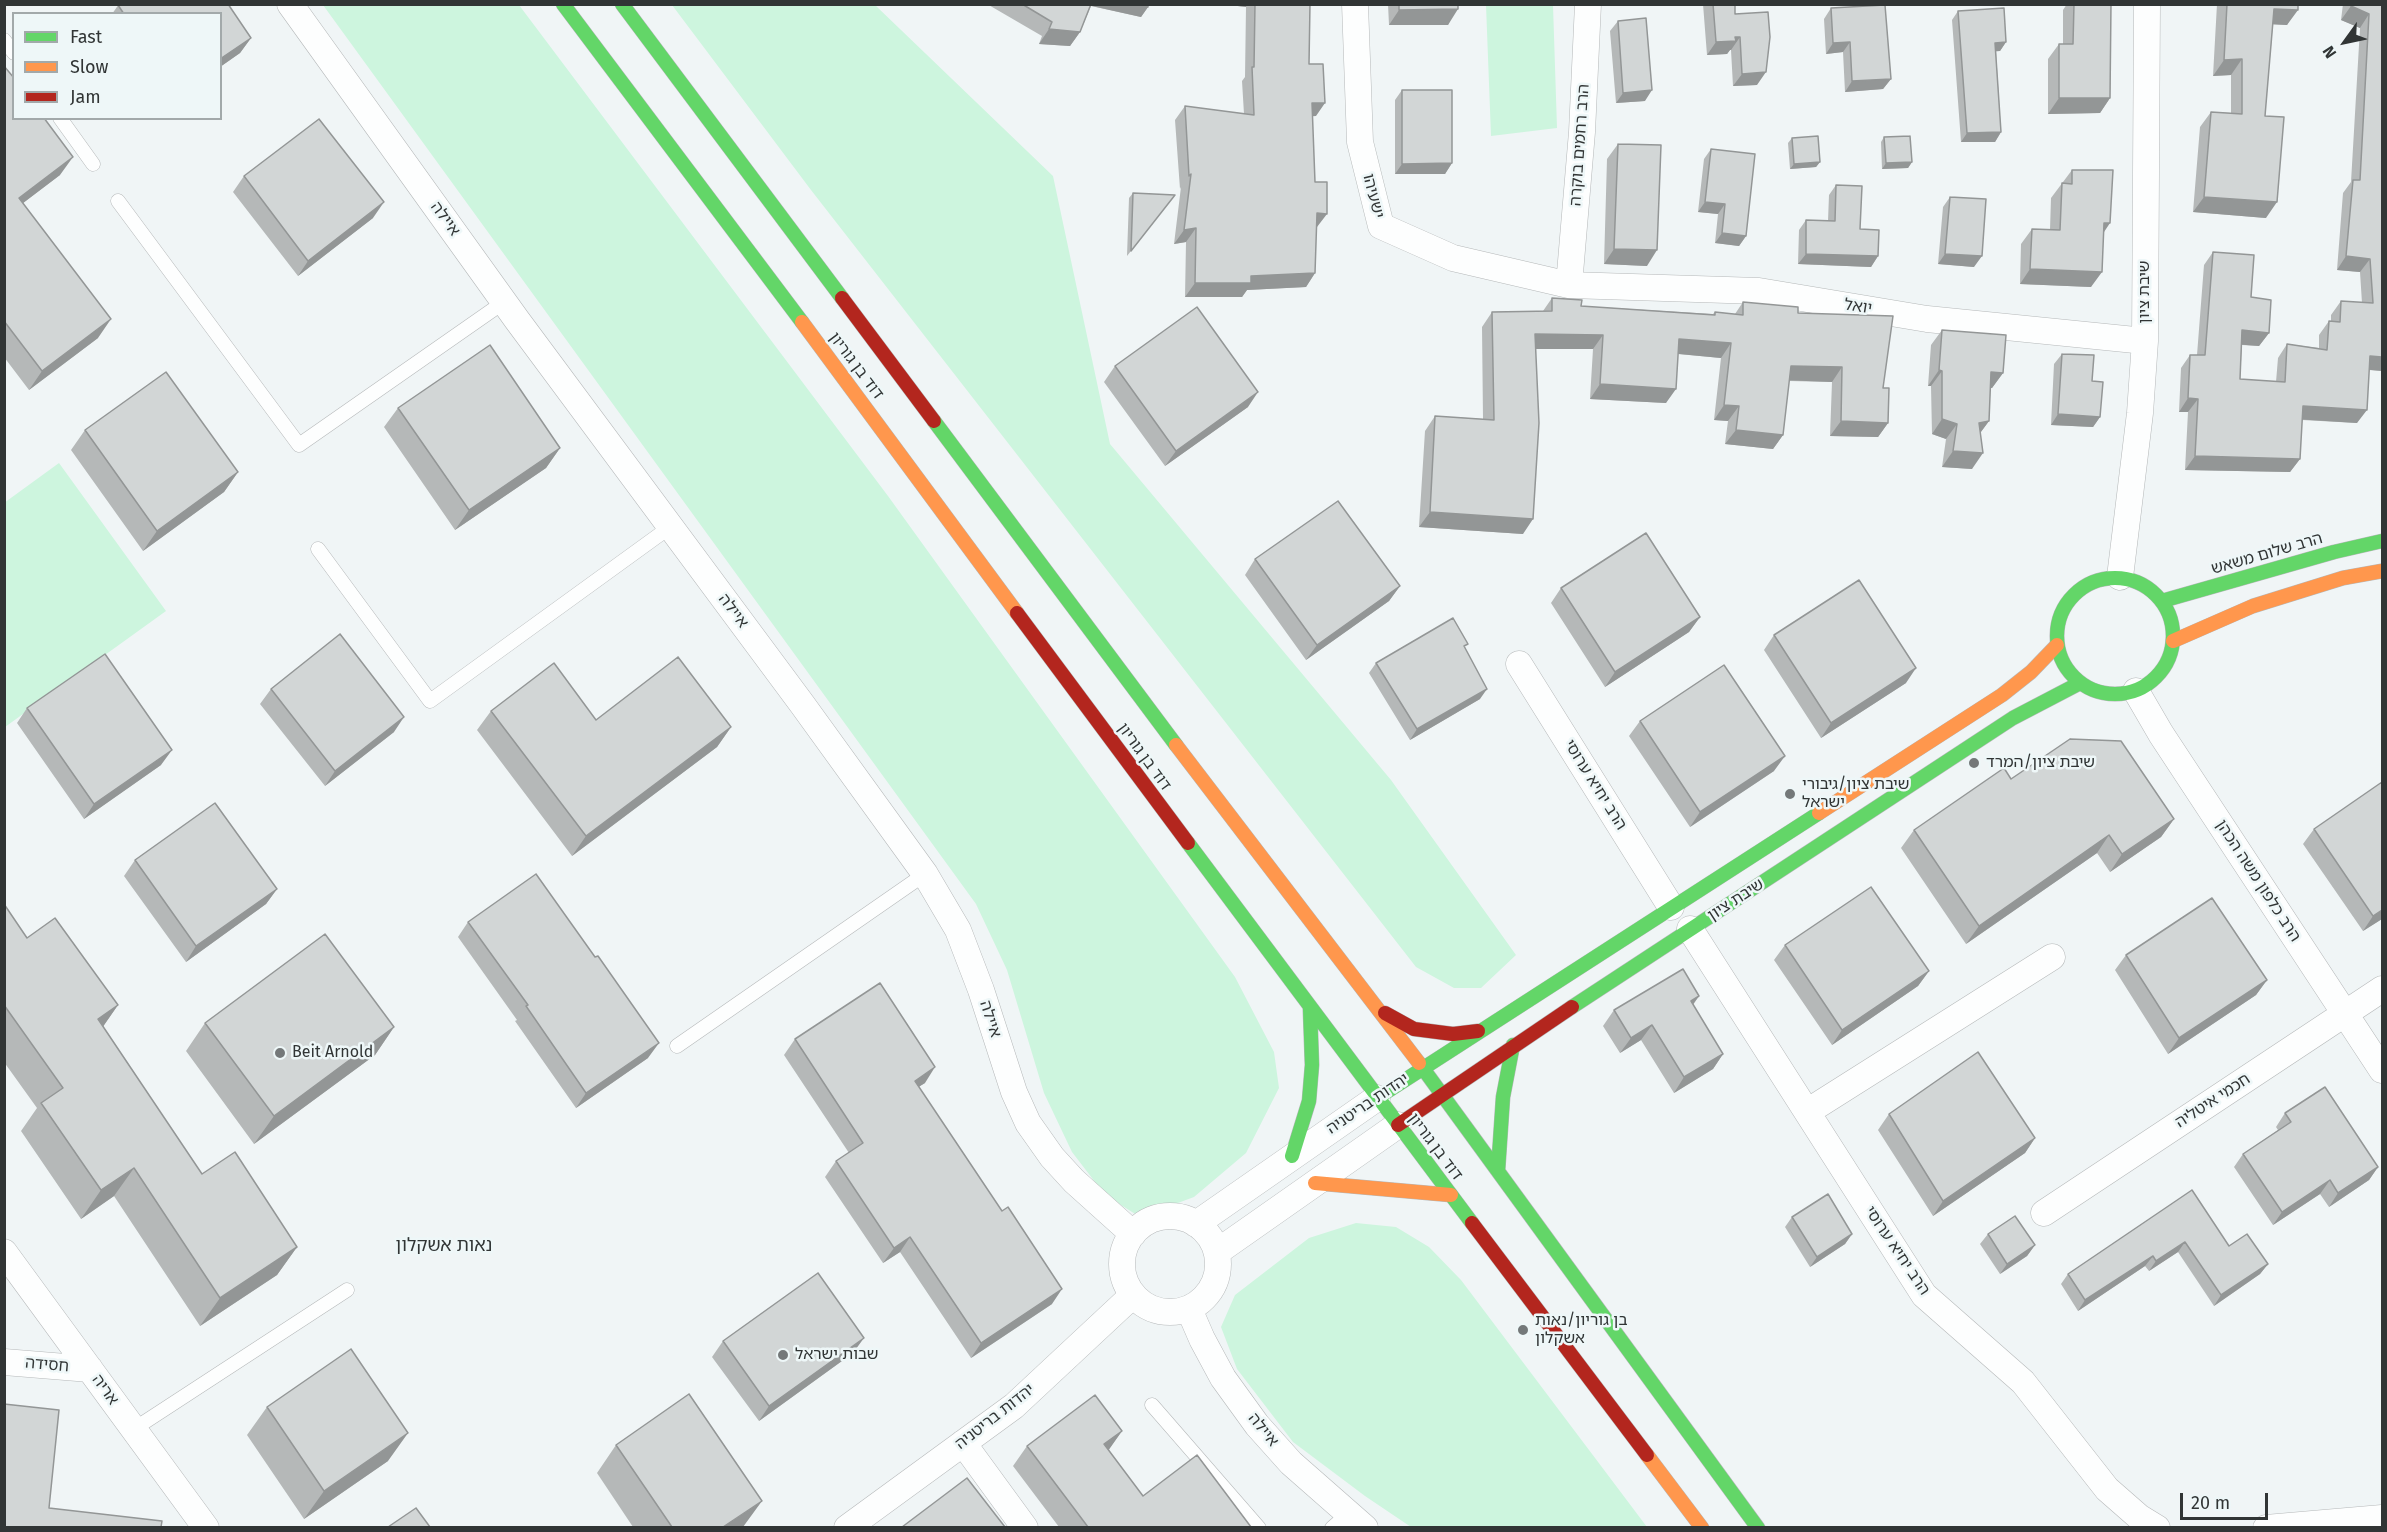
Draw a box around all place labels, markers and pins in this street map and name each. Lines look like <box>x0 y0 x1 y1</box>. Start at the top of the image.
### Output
place label: שיבת ציון/המרד <box>1986 753 2095 773</box>
marker: שיבת ציון/המרד <box>1967 756 1981 770</box>
place label: שיבת ציון/גיבורי ישראל <box>1802 775 1909 813</box>
marker: שיבת ציון/גיבורי ישראל <box>1783 787 1797 801</box>
place label: Beit Arnold <box>292 1043 373 1063</box>
marker: Beit Arnold <box>273 1046 287 1060</box>
place label: בן גוריון/נאות אשקלון <box>1535 1311 1628 1349</box>
marker: בן גוריון/נאות אשקלון <box>1516 1323 1530 1337</box>
place label: שבות ישראל <box>795 1345 878 1365</box>
marker: שבות ישראל <box>776 1348 790 1362</box>

